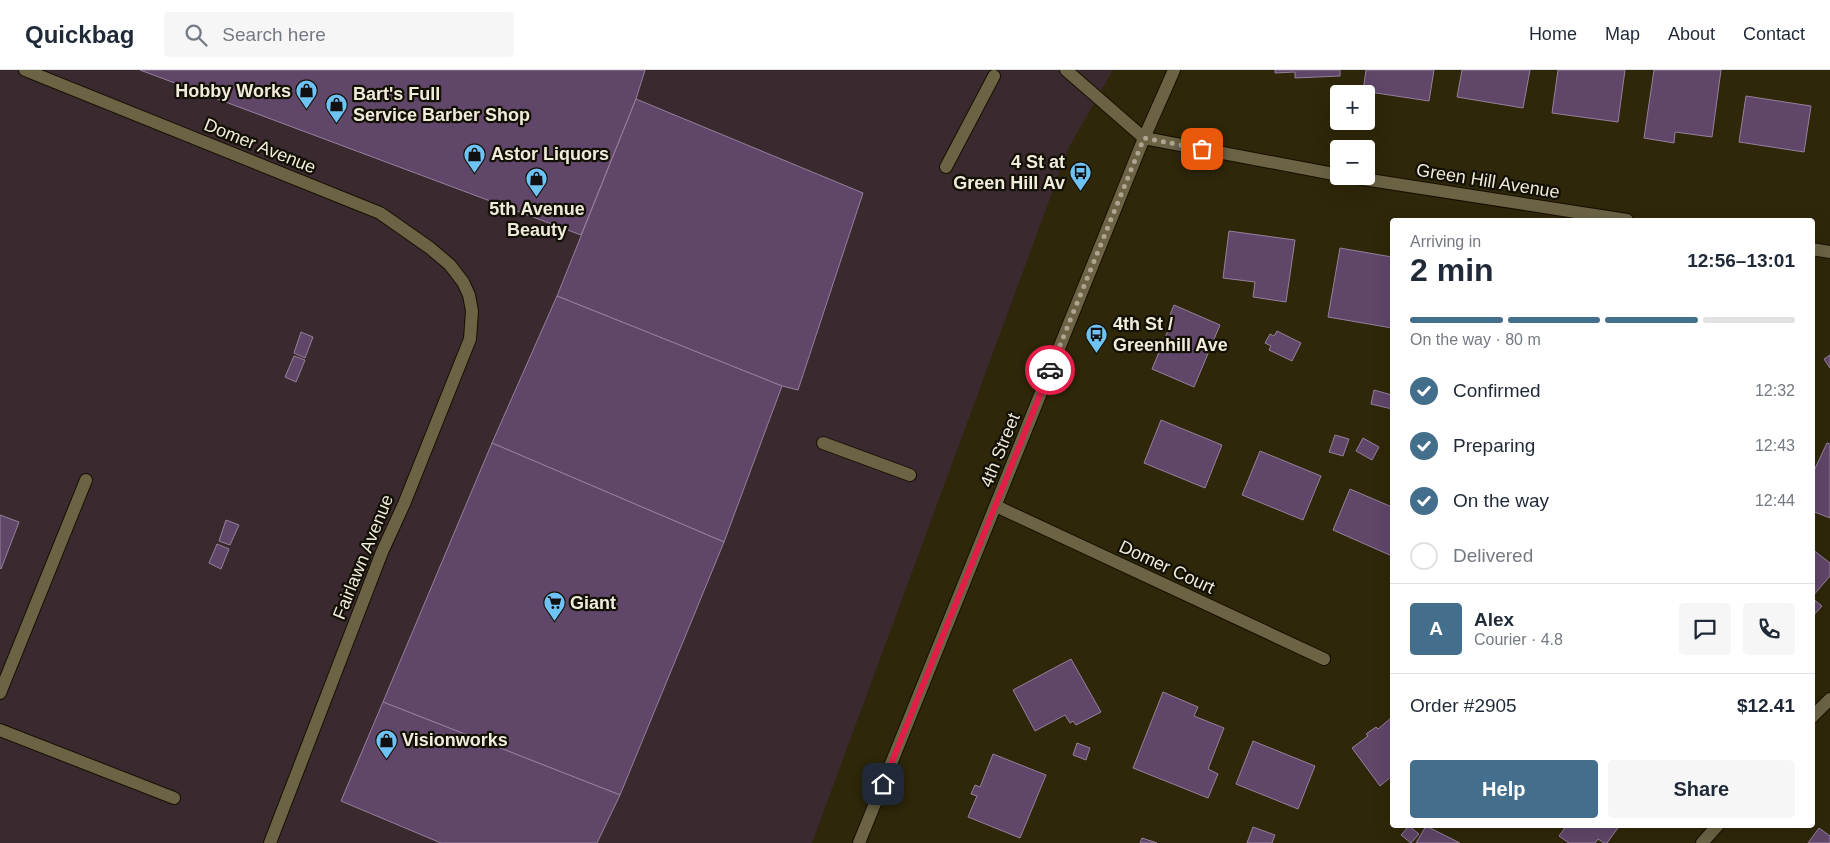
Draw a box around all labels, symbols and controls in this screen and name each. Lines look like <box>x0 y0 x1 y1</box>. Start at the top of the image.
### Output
search box <box>164 12 514 57</box>
text: Quickbag <box>25 21 134 48</box>
icon: search <box>182 21 210 49</box>
text: Search here <box>222 24 326 45</box>
text: Home <box>1529 24 1577 44</box>
text: Map <box>1605 24 1640 44</box>
text: About <box>1668 24 1715 44</box>
text: Contact <box>1743 24 1805 44</box>
shop icon: Hobby Works <box>295 79 319 110</box>
place label: Hobby Works <box>175 81 291 101</box>
place label: Bart's Full Service Barber Shop <box>353 84 530 125</box>
map controls <box>1330 85 1375 185</box>
button: + <box>1330 85 1375 130</box>
shop icon: Bart's Full Service Barber Shop <box>325 92 349 123</box>
street label: Domer Avenue <box>201 114 319 178</box>
pin <box>1181 128 1223 170</box>
icon: bag <box>1188 135 1216 163</box>
button: − <box>1330 140 1375 185</box>
shop icon: Astor Liquors <box>463 142 487 173</box>
place label: Astor Liquors <box>491 144 609 164</box>
place label: 4 St at Green Hill Av <box>953 152 1065 193</box>
bus stop icon: 4 St at Green Hill Av <box>1069 160 1093 191</box>
street label: Green Hill Avenue <box>1415 160 1561 202</box>
shop icon: 5th Avenue Beauty <box>525 167 549 198</box>
place label: 5th Avenue Beauty <box>489 199 585 240</box>
text: Arriving in <box>1410 233 1481 250</box>
text: 12:56–13:01 <box>1687 250 1795 271</box>
text: 2 min <box>1410 252 1494 288</box>
place label: 4th St / Greenhill Ave <box>1113 314 1228 355</box>
bus stop icon: 4th St / Greenhill Ave <box>1085 322 1109 353</box>
text: On the way · 80 m <box>1410 331 1541 348</box>
courier <box>1025 345 1075 395</box>
icon: car <box>1036 356 1064 384</box>
icon: check <box>1410 377 1438 405</box>
text: Confirmed <box>1453 380 1541 401</box>
text: 12:32 <box>1755 382 1795 399</box>
street label: 4th Street <box>976 410 1024 490</box>
icon: check <box>1410 432 1438 460</box>
text: Preparing <box>1453 435 1535 456</box>
text: 12:43 <box>1755 437 1795 454</box>
icon: check <box>1410 487 1438 515</box>
text: On the way <box>1453 490 1549 511</box>
street label: Fairlawn Avenue <box>329 492 397 622</box>
text: 12:44 <box>1755 492 1795 509</box>
street label: Domer Court <box>1116 536 1218 598</box>
text: Delivered <box>1453 545 1533 566</box>
supermarket icon: Giant <box>542 591 566 622</box>
place label: Giant <box>570 593 616 613</box>
button: chat <box>1679 603 1731 655</box>
button: phone <box>1743 603 1795 655</box>
text: Alex <box>1474 609 1514 630</box>
text: A <box>1429 618 1443 639</box>
text: Courier · 4.8 <box>1474 631 1563 648</box>
text: Order #2905 <box>1410 695 1517 716</box>
text: $12.41 <box>1737 695 1795 716</box>
shop icon: Visionworks <box>374 728 398 759</box>
place label: Visionworks <box>402 730 508 750</box>
button: Help <box>1410 760 1598 818</box>
button: Share <box>1608 760 1795 818</box>
pin <box>862 763 904 805</box>
icon: home <box>869 770 897 798</box>

